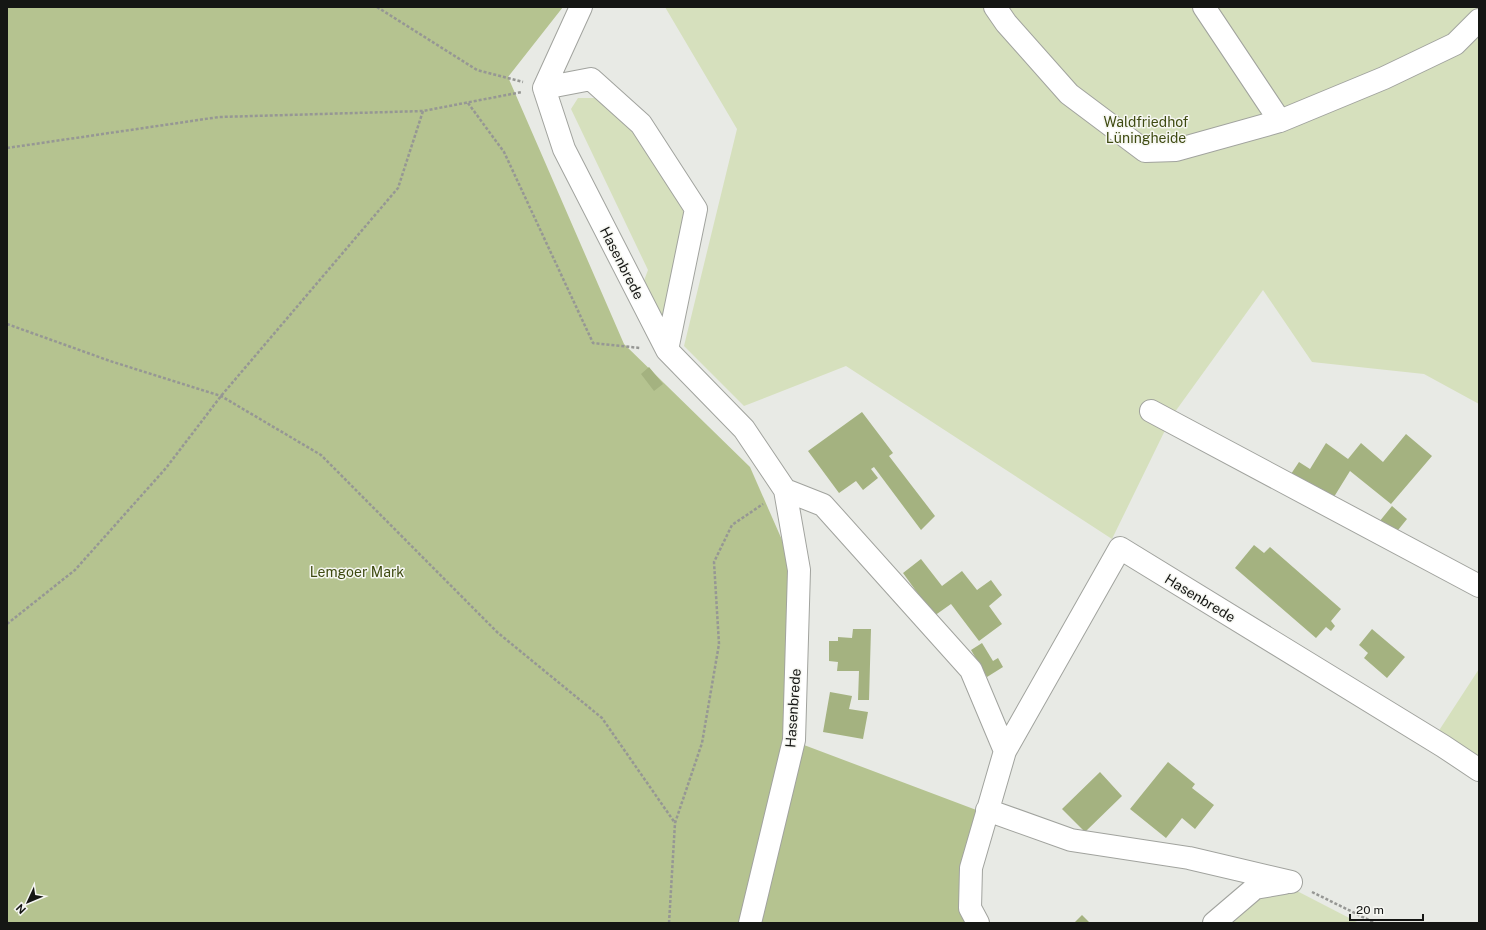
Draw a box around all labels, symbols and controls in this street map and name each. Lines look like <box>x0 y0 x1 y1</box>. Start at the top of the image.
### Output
park label: Waldfriedhof Lüningheide <box>1104 114 1189 146</box>
street label: Hasenbrede <box>597 224 647 302</box>
park label: Lemgoer Mark <box>310 564 404 580</box>
street label: Hasenbrede <box>1162 571 1238 625</box>
street label: Hasenbrede <box>782 668 804 748</box>
north arrow <box>8 882 48 922</box>
scale bar <box>1350 896 1423 922</box>
text: N <box>14 902 28 916</box>
text: 20 m <box>1356 903 1384 917</box>

